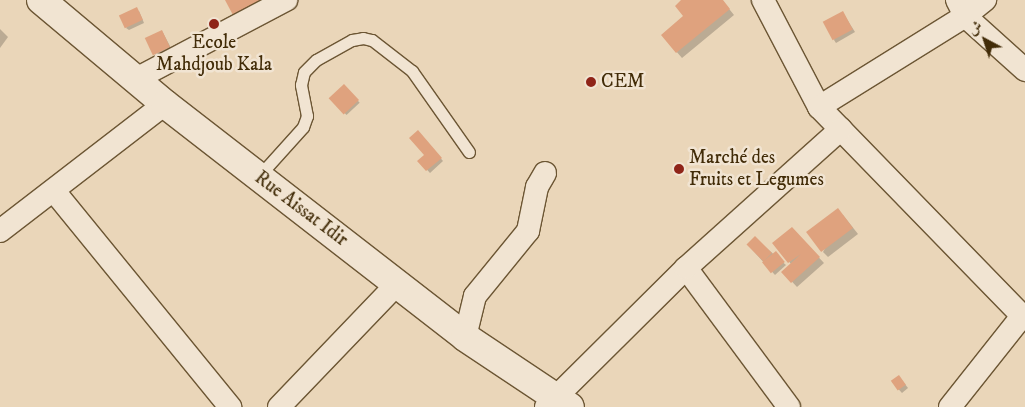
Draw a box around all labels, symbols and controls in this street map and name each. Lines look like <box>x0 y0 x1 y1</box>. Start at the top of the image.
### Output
north arrow <box>960 15 1010 65</box>
text: ش <box>964 17 986 40</box>
marker: Ecole Mahdjoub Kala <box>208 18 220 30</box>
place label: Ecole Mahdjoub Kala <box>156 32 272 76</box>
place label: CEM <box>601 71 644 93</box>
marker: CEM <box>585 76 597 88</box>
place label: Marché des Fruits et Legumes <box>689 147 824 191</box>
marker: Marché des Fruits et Legumes <box>673 163 685 175</box>
street label: Rue Aissat Idir <box>250 167 352 251</box>

